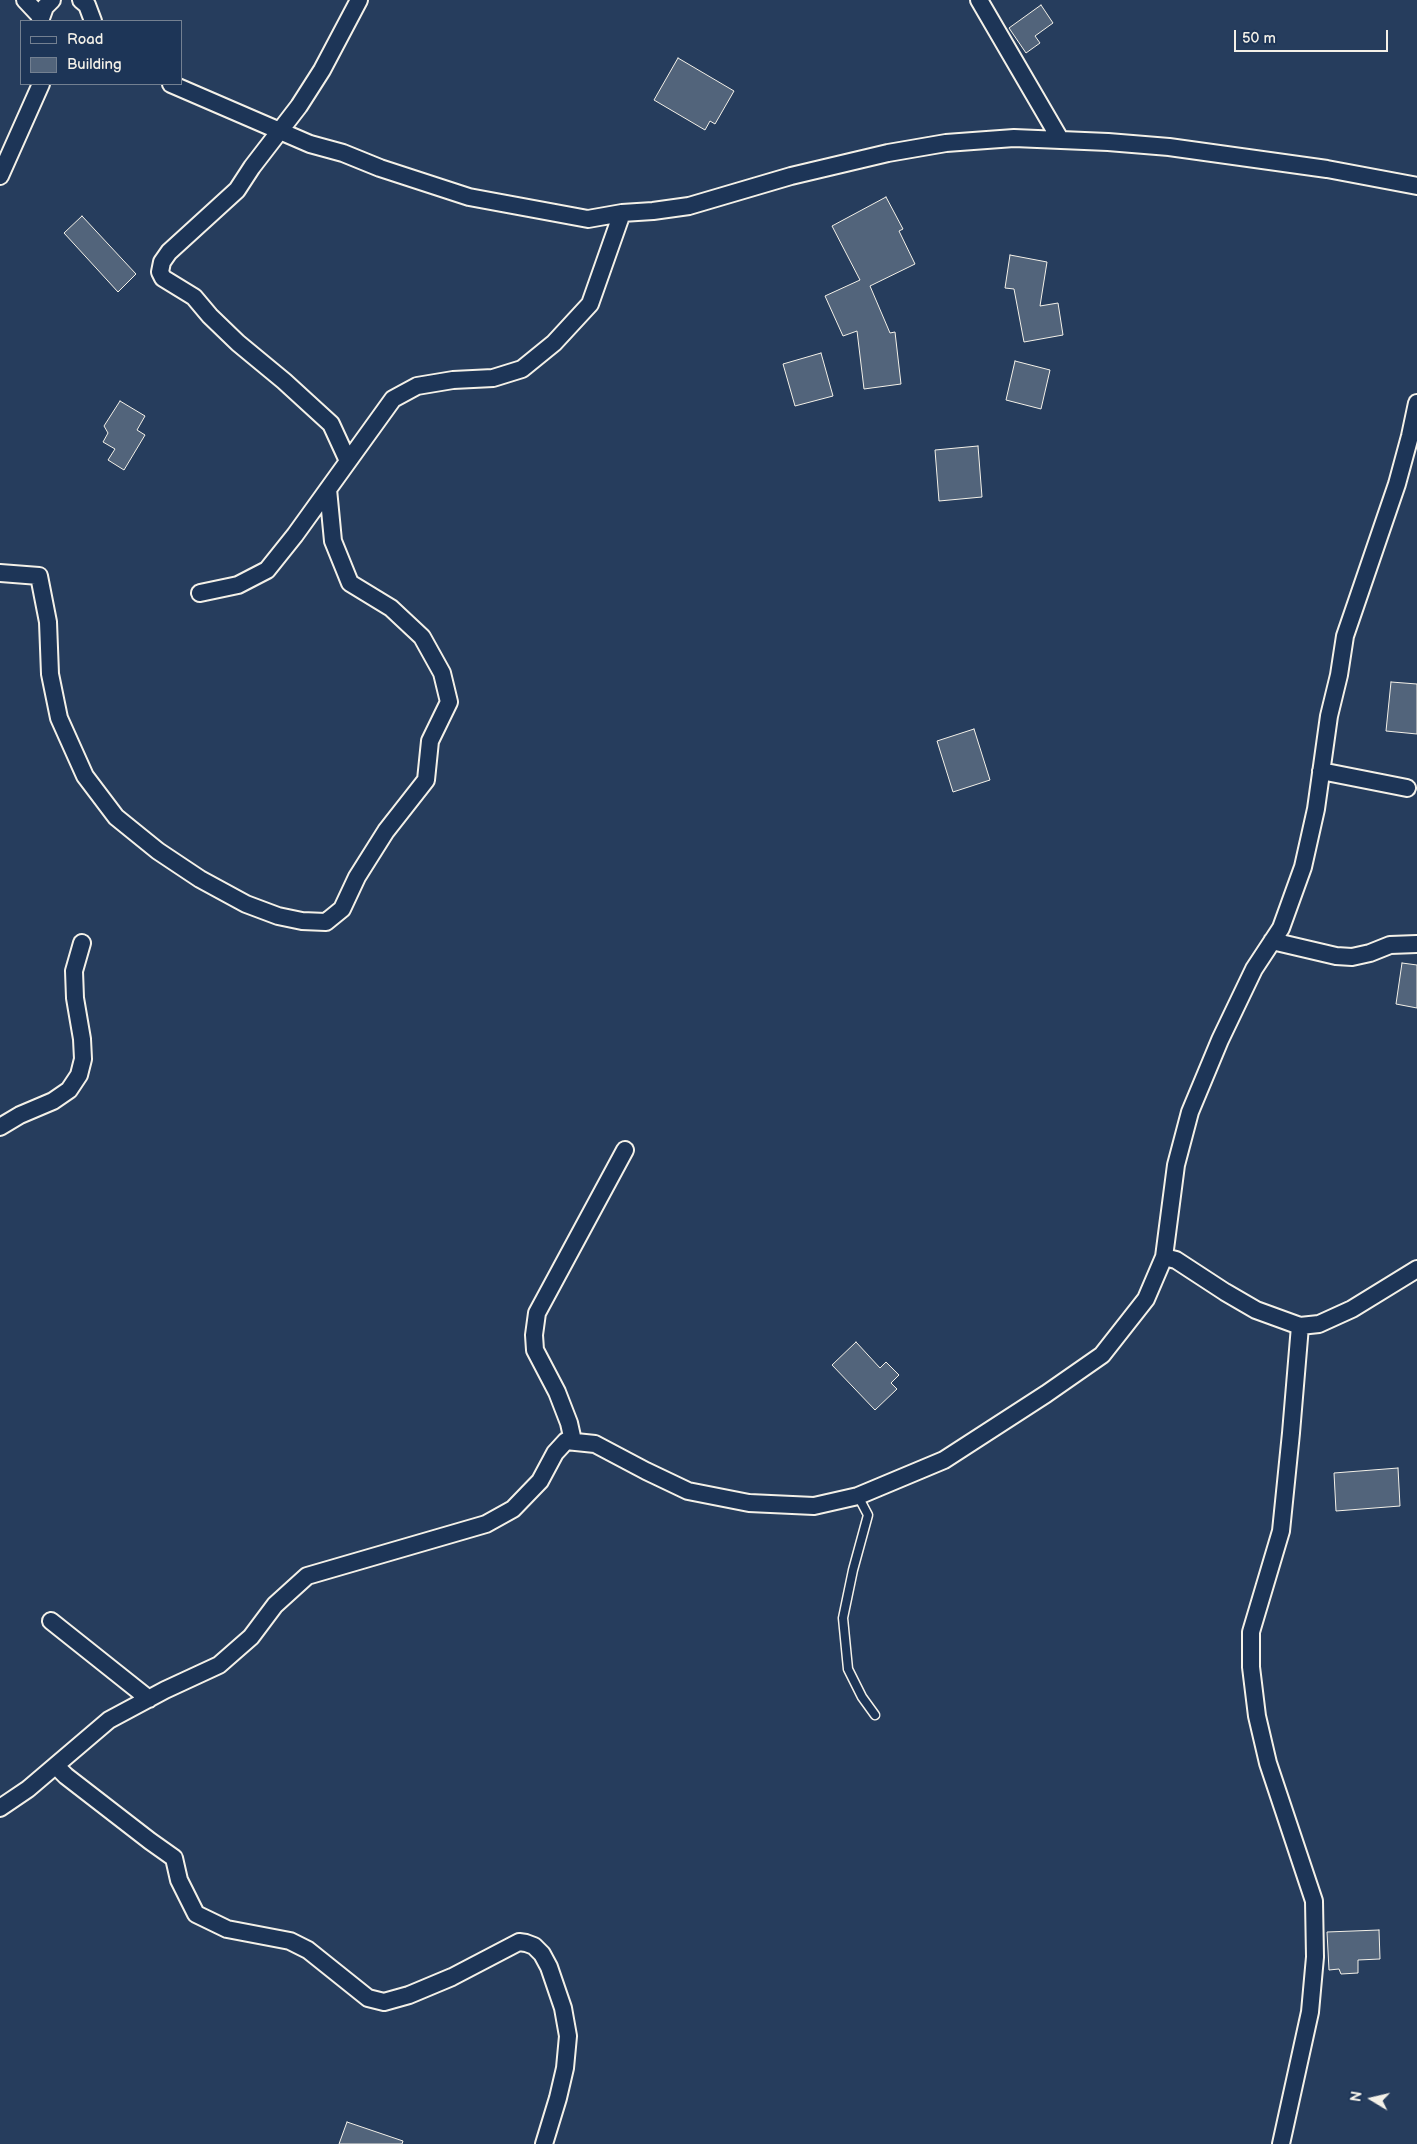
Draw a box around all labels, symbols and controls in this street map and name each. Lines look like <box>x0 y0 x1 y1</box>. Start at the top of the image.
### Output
legend <box>20 20 182 85</box>
scale bar <box>1237 20 1391 52</box>
text: 50 m <box>1242 29 1276 48</box>
text: Road <box>67 30 103 49</box>
text: Building <box>67 55 122 74</box>
north arrow <box>1347 2074 1397 2124</box>
text: N <box>1347 2090 1366 2103</box>

